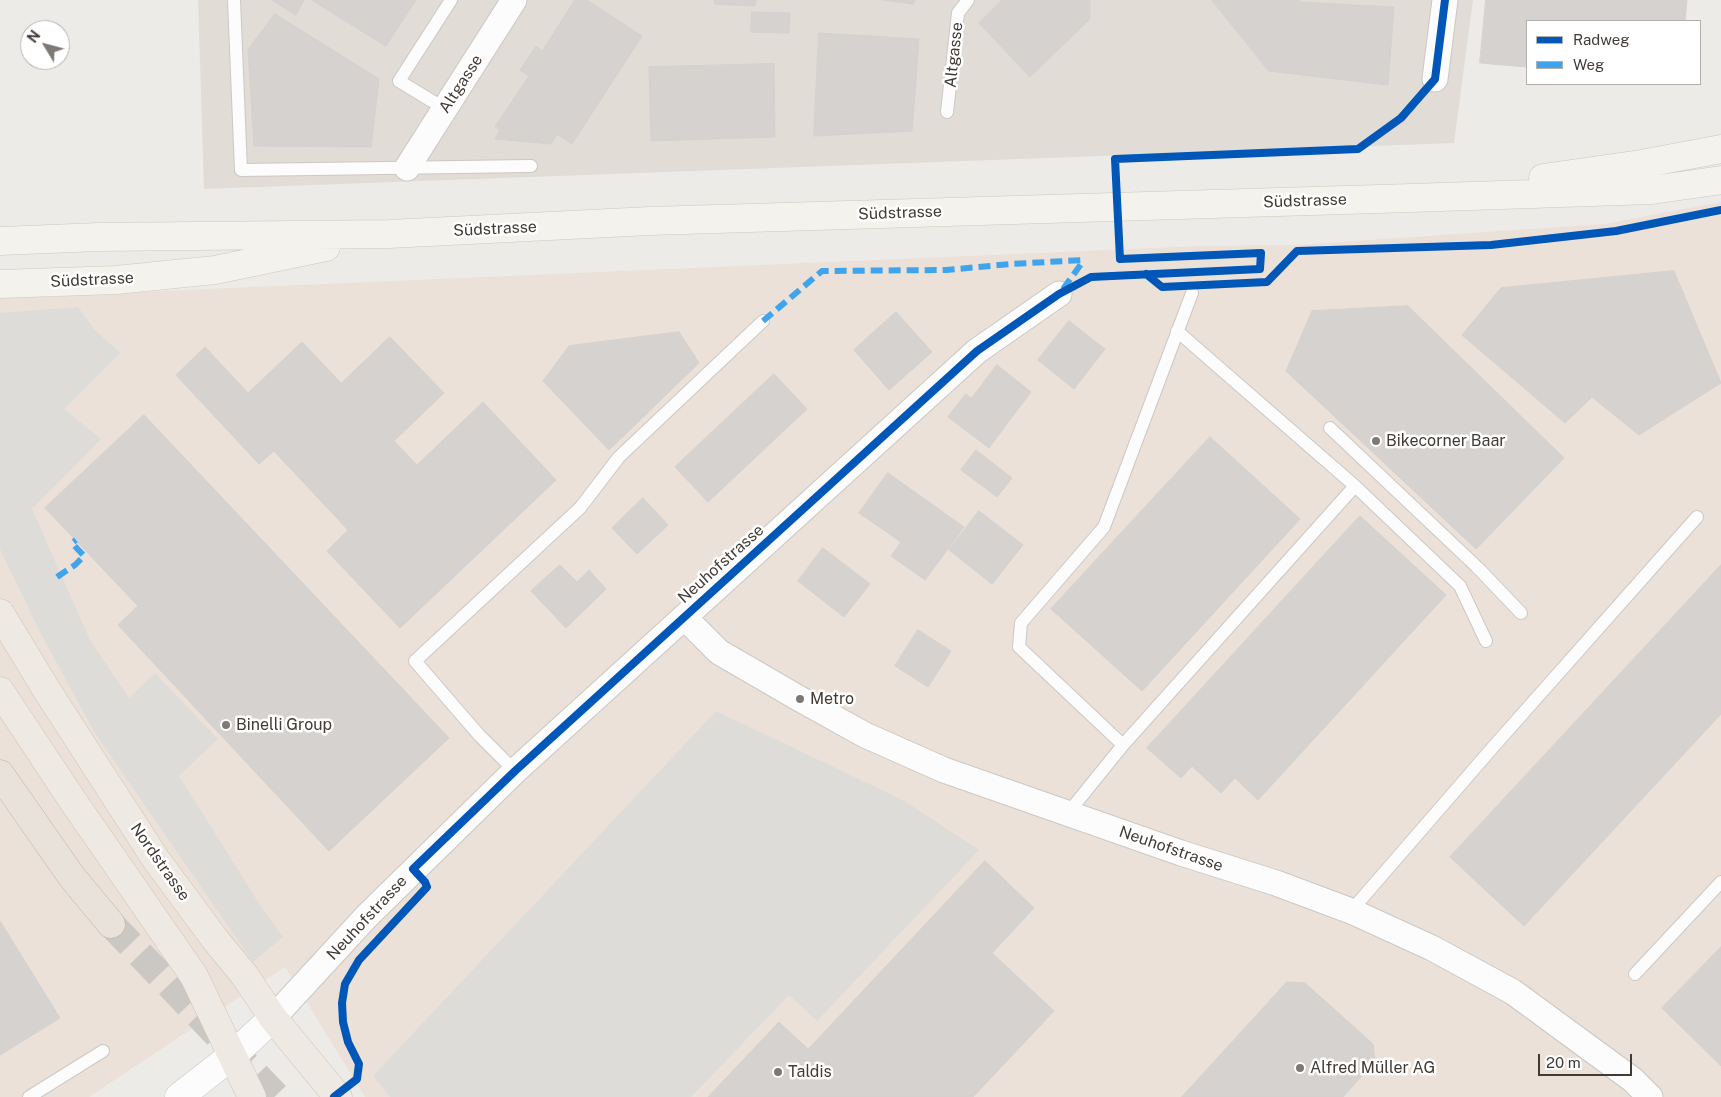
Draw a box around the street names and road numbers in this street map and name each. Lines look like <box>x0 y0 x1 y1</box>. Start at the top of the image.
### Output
street label: Altgasse <box>941 21 967 89</box>
street label: Altgasse <box>435 51 487 117</box>
street label: Südstrasse <box>1263 190 1347 212</box>
street label: Südstrasse <box>858 202 942 224</box>
street label: Südstrasse <box>453 217 537 241</box>
street label: Südstrasse <box>50 268 134 292</box>
street label: Neuhofstrasse <box>674 521 768 607</box>
street label: Nordstrasse <box>126 819 194 905</box>
street label: Neuhofstrasse <box>1117 822 1225 876</box>
street label: Neuhofstrasse <box>323 872 411 964</box>

